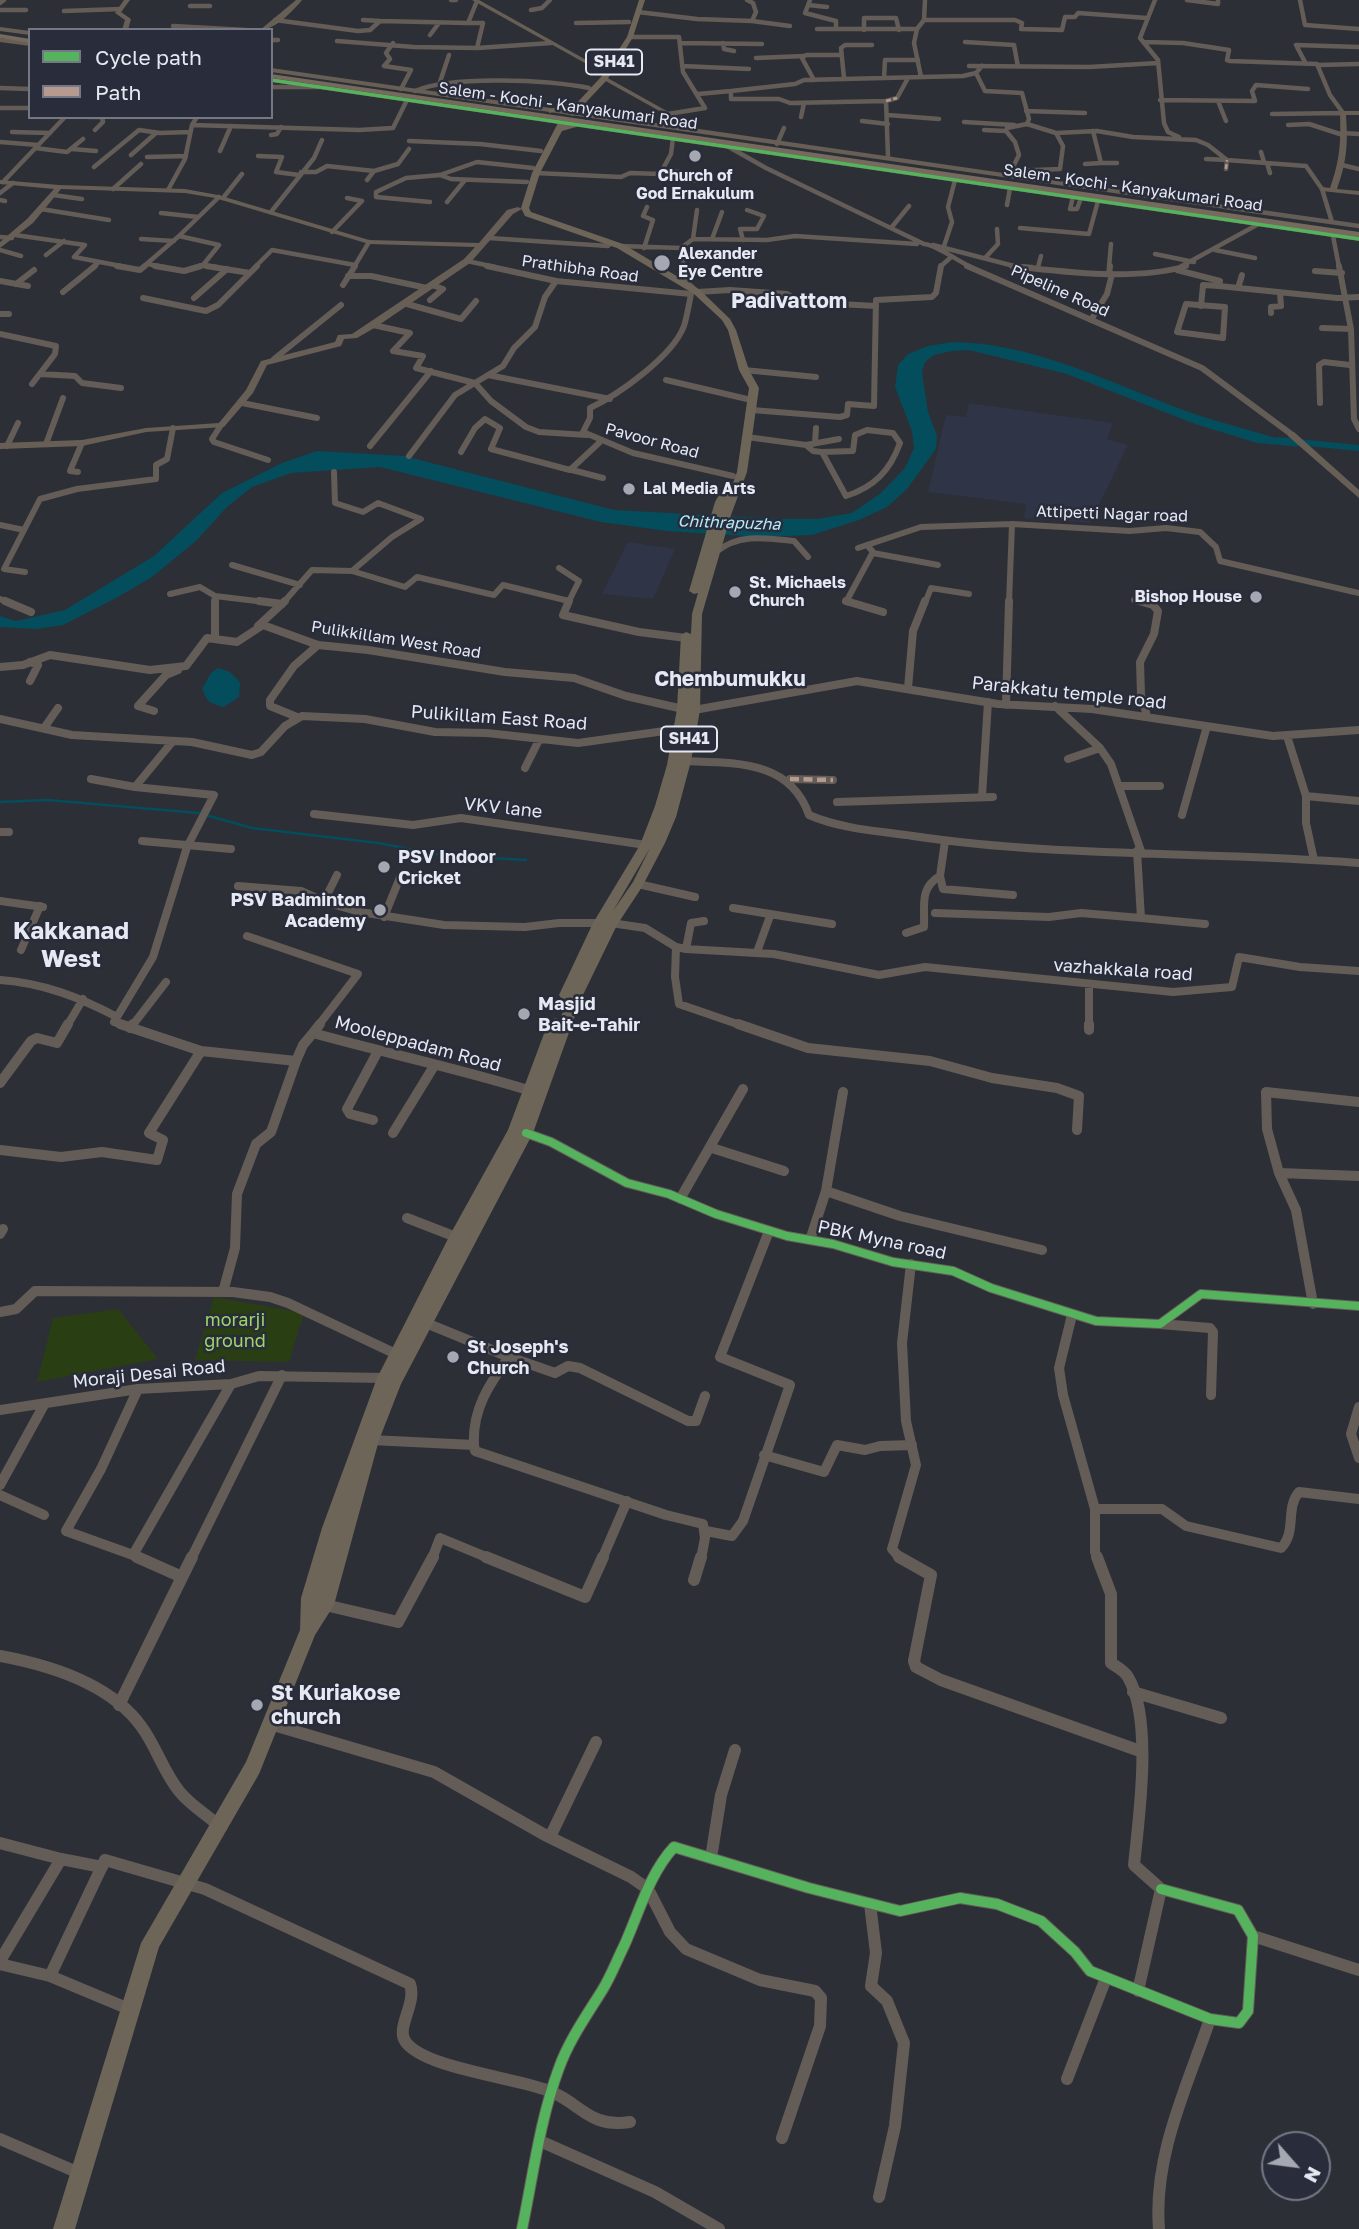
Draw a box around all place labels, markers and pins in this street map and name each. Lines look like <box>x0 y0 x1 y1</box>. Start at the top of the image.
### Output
marker: Church of God Ernakulum <box>687 148 703 164</box>
place label: Church of God Ernakulum <box>636 166 754 204</box>
place label: Alexander Eye Centre <box>678 244 763 282</box>
marker: Alexander Eye Centre <box>652 253 672 273</box>
place label: Lal Media Arts <box>643 479 755 499</box>
marker: Lal Media Arts <box>621 481 637 497</box>
place label: St. Michaels Church <box>749 573 846 611</box>
marker: St. Michaels Church <box>727 584 743 600</box>
place label: Bishop House <box>1135 587 1242 607</box>
marker: Bishop House <box>1248 589 1264 605</box>
place label: PSV Indoor Cricket <box>398 846 496 888</box>
marker: PSV Indoor Cricket <box>376 859 392 875</box>
place label: PSV Badminton Academy <box>230 889 366 932</box>
marker: PSV Badminton Academy <box>372 902 388 918</box>
place label: Masjid Bait-e-Tahir <box>538 993 640 1036</box>
marker: Masjid Bait-e-Tahir <box>516 1006 532 1022</box>
place label: St Joseph's Church <box>467 1336 569 1378</box>
marker: St Joseph's Church <box>445 1349 461 1365</box>
place label: St Kuriakose church <box>271 1680 401 1730</box>
marker: St Kuriakose church <box>249 1697 265 1713</box>

